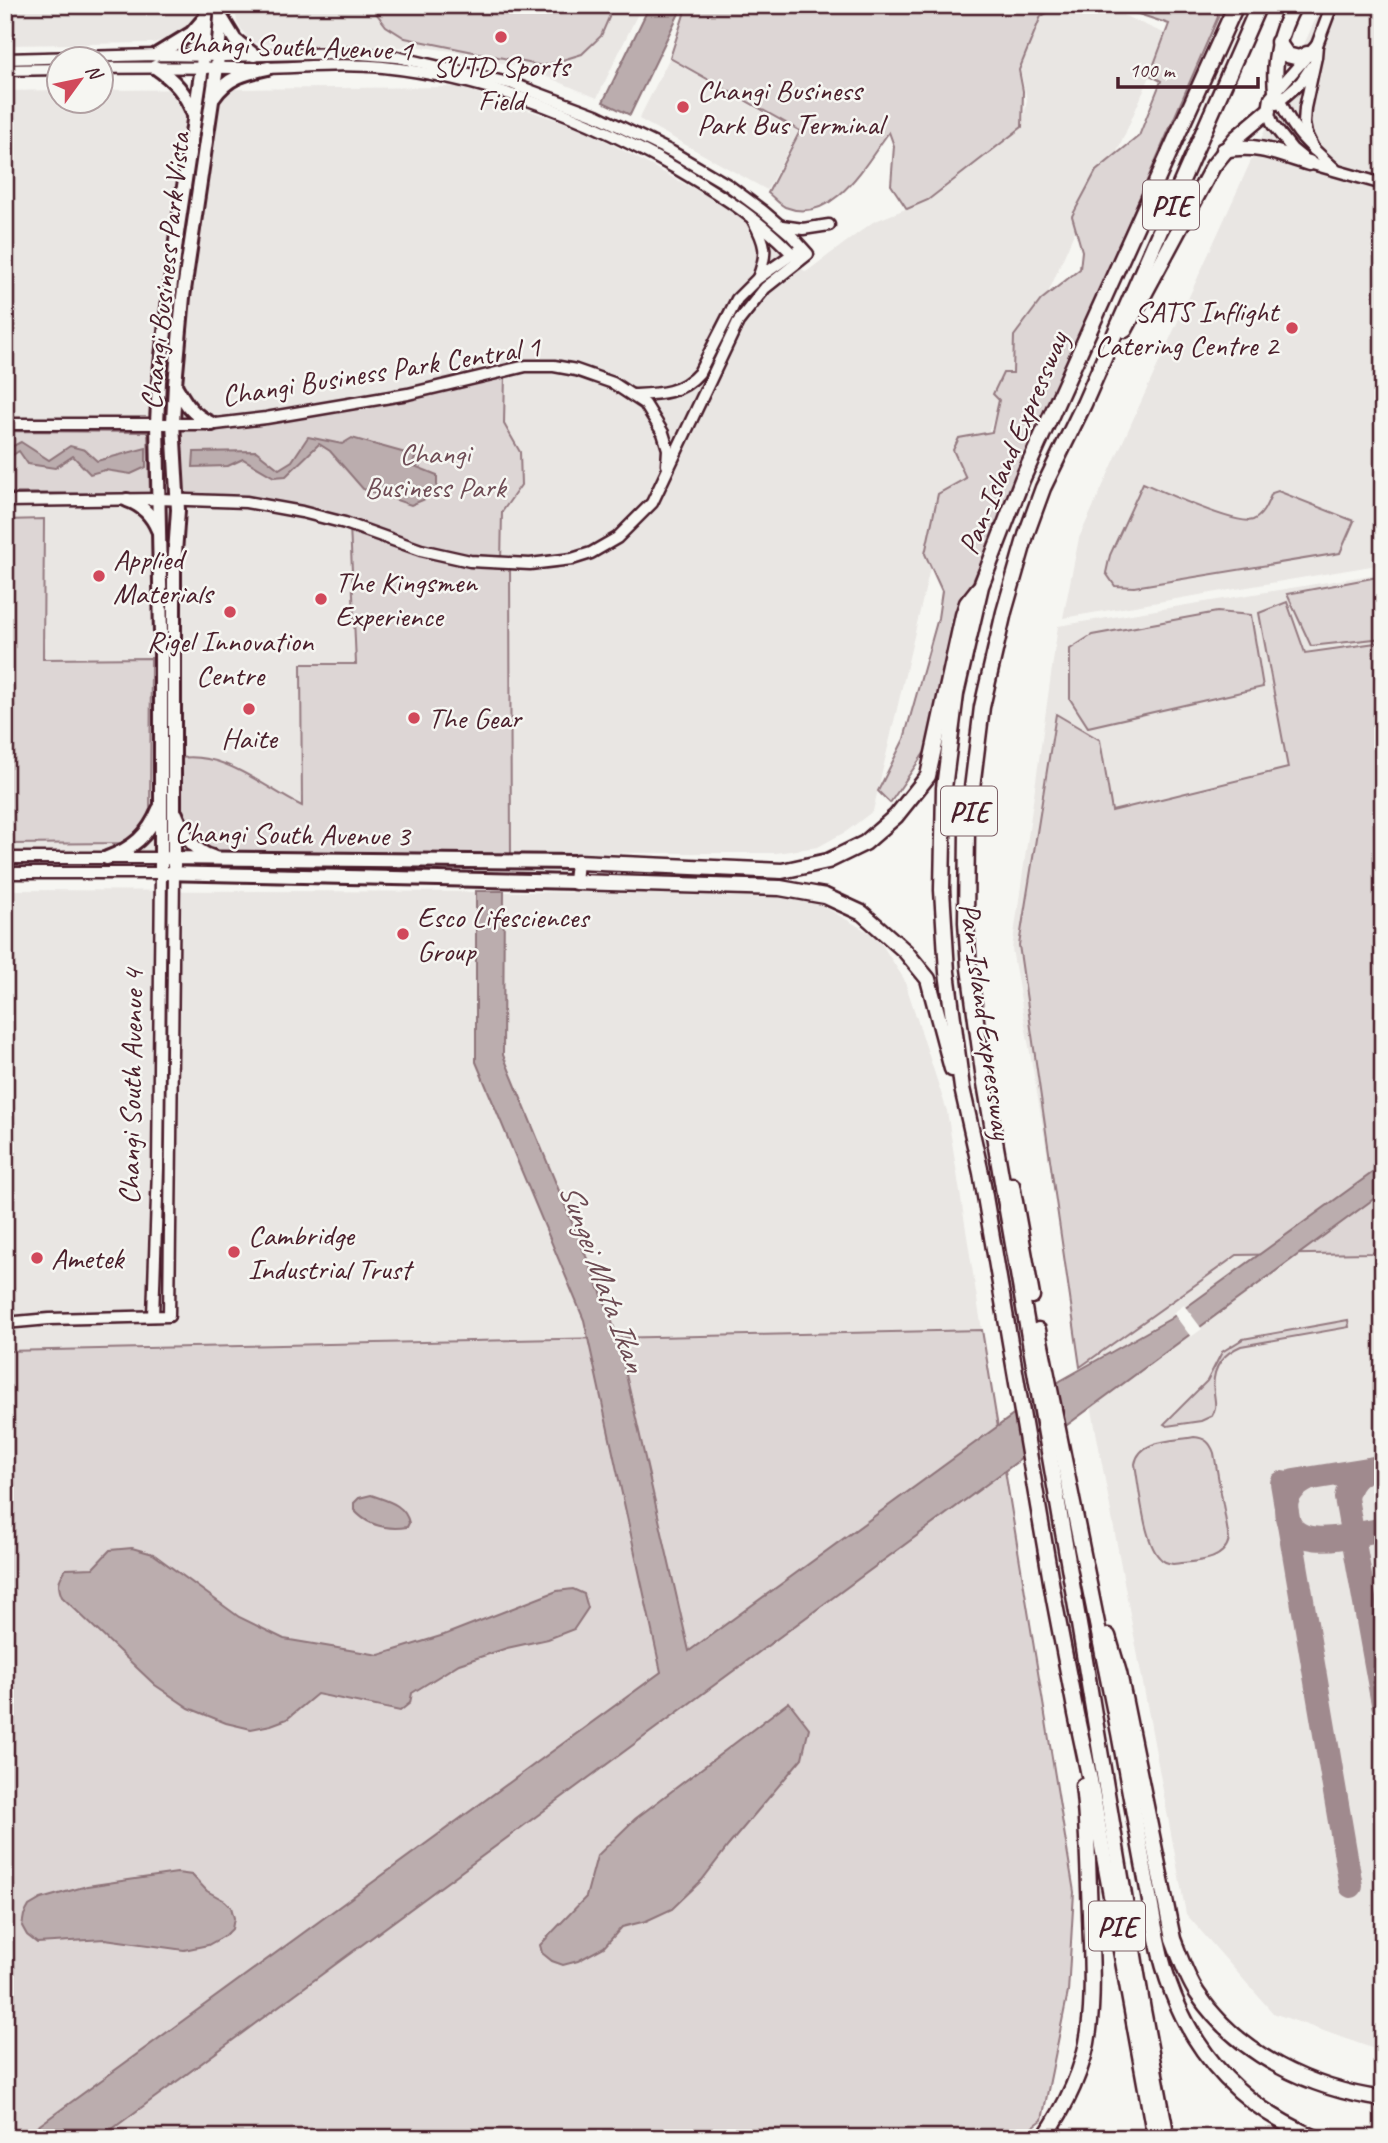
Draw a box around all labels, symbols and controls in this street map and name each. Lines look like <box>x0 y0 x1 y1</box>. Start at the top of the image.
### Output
street label: Changi South Avenue 1 <box>177 23 415 69</box>
marker: SUTD Sports Field <box>493 29 509 45</box>
north arrow <box>46 46 116 116</box>
scale bar <box>1118 46 1258 90</box>
place label: SUTD Sports Field <box>433 47 572 119</box>
text: 100 m <box>1129 57 1176 83</box>
text: N <box>80 60 108 85</box>
place label: Changi Business Park Bus Terminal <box>697 71 888 143</box>
marker: Changi Business Park Bus Terminal <box>675 99 691 115</box>
street label: Changi Business Park Vista <box>132 129 199 411</box>
road number: PIE <box>1143 180 1199 230</box>
place label: SATS Inflight Catering Centre 2 <box>1095 292 1281 364</box>
marker: SATS Inflight Catering Centre 2 <box>1284 320 1300 336</box>
street label: Pan-Island Expressway <box>949 324 1078 560</box>
street label: Changi Business Park Central 1 <box>219 327 544 415</box>
park label: Changi Business Park <box>364 434 508 506</box>
place label: Applied Materials <box>113 540 215 612</box>
place label: The Kingsmen Experience <box>335 563 478 635</box>
marker: Applied Materials <box>91 568 107 584</box>
marker: The Kingsmen Experience <box>313 591 329 607</box>
marker: Rigel Innovation Centre <box>222 604 238 620</box>
place label: Rigel Innovation Centre <box>147 622 315 694</box>
place label: The Gear <box>428 699 523 737</box>
marker: Haite <box>241 701 257 717</box>
marker: The Gear <box>406 710 422 726</box>
place label: Haite <box>221 719 279 757</box>
road number: PIE <box>941 786 997 836</box>
street label: Changi South Avenue 3 <box>174 813 412 855</box>
place label: Esco Lifesciences Group <box>417 898 591 970</box>
street label: Pan-Island Expressway <box>951 900 1022 1143</box>
marker: Esco Lifesciences Group <box>395 926 411 942</box>
street label: Changi South Avenue 4 <box>110 967 152 1205</box>
water label: Sungei Mata Ikan <box>550 1177 657 1379</box>
place label: Cambridge Industrial Trust <box>248 1216 415 1288</box>
place label: Ametek <box>51 1239 125 1277</box>
marker: Cambridge Industrial Trust <box>226 1244 242 1260</box>
marker: Ametek <box>29 1250 45 1266</box>
road number: PIE <box>1089 1902 1145 1951</box>

